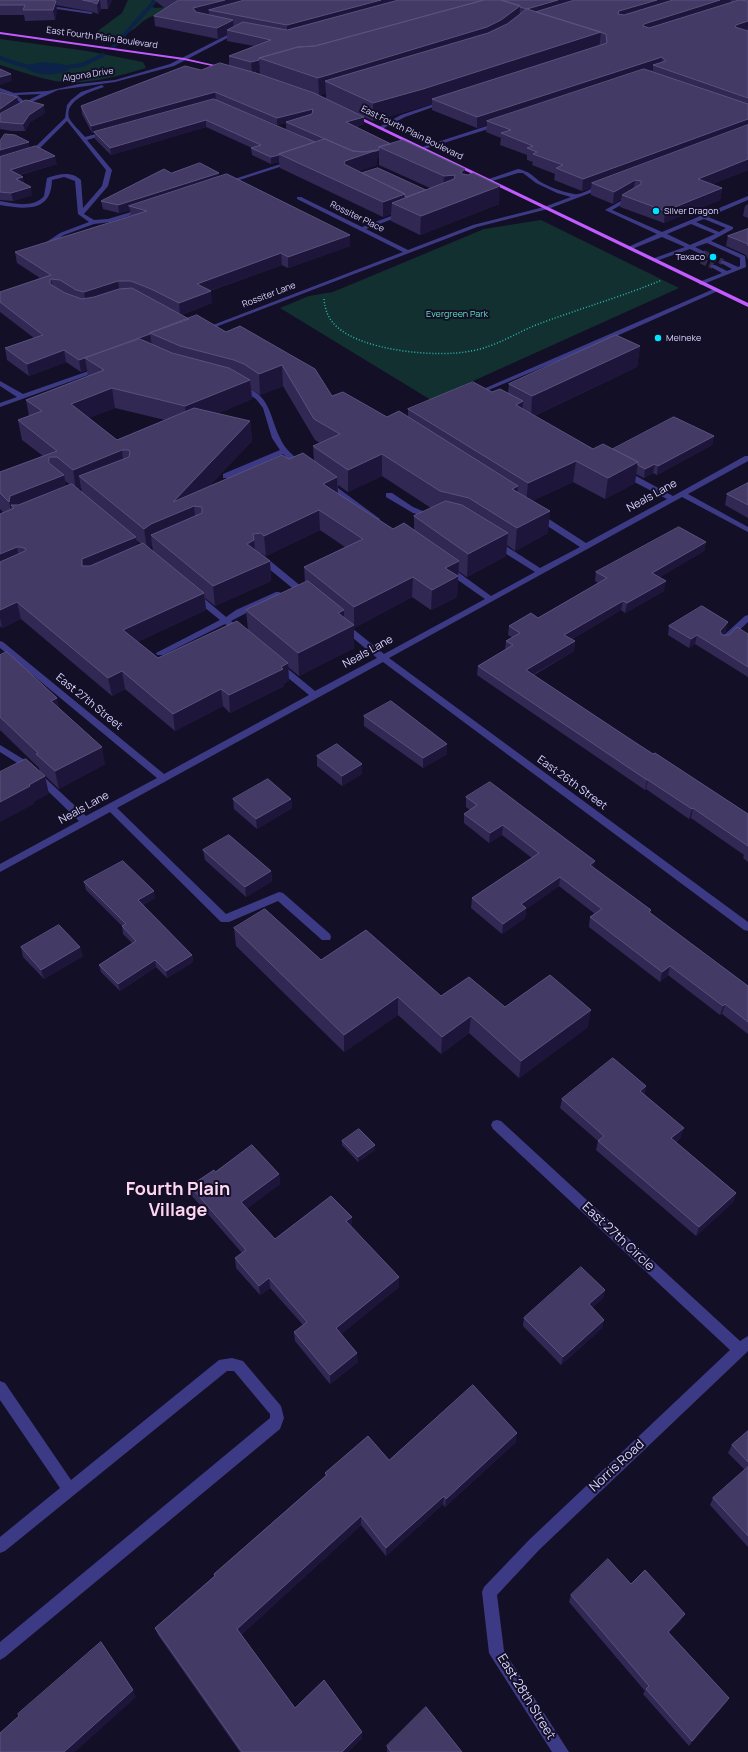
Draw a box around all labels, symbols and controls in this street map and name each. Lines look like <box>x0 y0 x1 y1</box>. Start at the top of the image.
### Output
street label: East Fourth Plain Boulevard <box>46 25 158 51</box>
street label: Algona Drive <box>62 66 114 84</box>
street label: East Fourth Plain Boulevard <box>359 104 465 162</box>
street label: Rossiter Place <box>328 199 386 235</box>
marker: Silver Dragon <box>651 206 661 216</box>
place label: Silver Dragon <box>664 206 719 216</box>
place label: Texaco <box>676 252 705 262</box>
marker: Texaco <box>708 252 718 262</box>
street label: Rossiter Lane <box>241 280 297 310</box>
park label: Evergreen Park <box>426 309 488 319</box>
marker: Meineke <box>653 333 663 343</box>
place label: Meineke <box>666 333 701 343</box>
street label: Neals Lane <box>625 477 679 515</box>
street label: Neals Lane <box>341 633 395 671</box>
street label: East 27th Street <box>53 671 125 733</box>
street label: East 26th Street <box>534 753 610 813</box>
street label: Neals Lane <box>57 789 111 827</box>
district label: Fourth Plain Village <box>126 1179 230 1222</box>
street label: East 27th Circle <box>579 1199 657 1275</box>
street label: Norris Road <box>586 1437 648 1495</box>
street label: East 28th Street <box>493 1651 559 1743</box>

